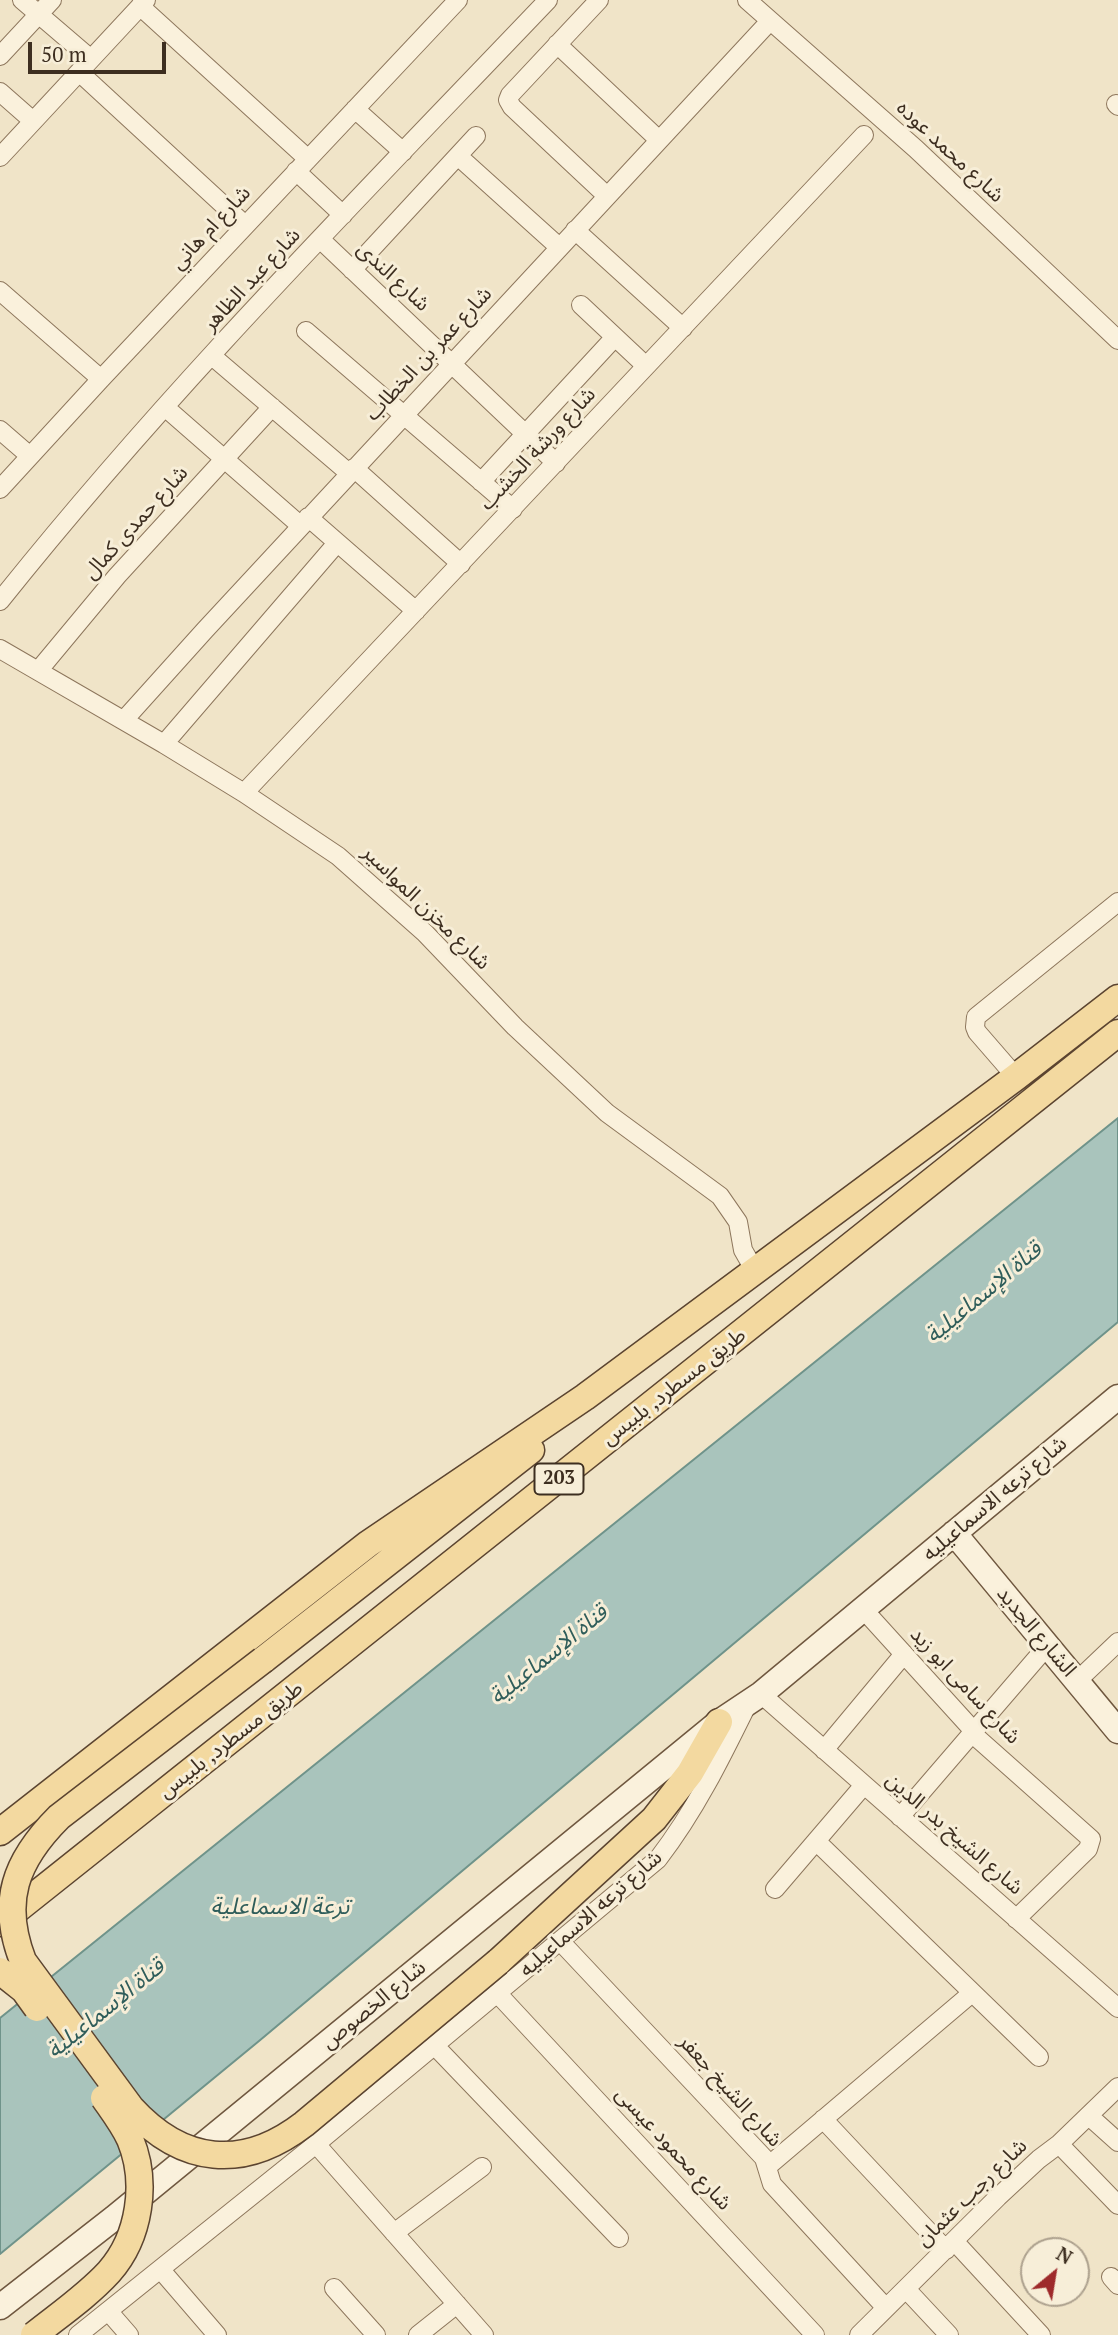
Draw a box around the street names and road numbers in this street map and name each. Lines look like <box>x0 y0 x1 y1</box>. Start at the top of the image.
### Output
street label: شارع محمد عوده <box>891 96 1009 208</box>
street label: شارع ام هاني <box>166 181 256 275</box>
street label: شارع عبد الظاهر <box>198 223 306 337</box>
street label: شارع الندى <box>351 237 435 317</box>
street label: شارع عمر بن الخطاب <box>360 282 498 426</box>
street label: شارع ورشة الخشب <box>475 382 601 516</box>
street label: شارع حمدى كمال <box>78 461 194 585</box>
street label: شارع مخزن المواسير <box>357 840 495 976</box>
street label: طريق مسطرد, بلبيس <box>597 1323 751 1451</box>
street label: شارع ترعه الاسماعيليه <box>918 1431 1072 1567</box>
road number: 203 <box>534 1464 584 1494</box>
street label: الشارع الجديد <box>991 1582 1081 1682</box>
street label: شارع سامى ابو زيد <box>905 1622 1025 1750</box>
street label: طريق مسطرد, بلبيس <box>154 1676 308 1804</box>
street label: شارع الشيخ بدر الدين <box>880 1767 1028 1901</box>
street label: شارع ترعه الاسماعيليه <box>515 1845 667 1983</box>
street label: شارع الخصوص <box>317 1955 431 2055</box>
street label: شارع الشيخ جعفر <box>673 2029 787 2153</box>
street label: شارع محمود عيسى <box>609 2082 737 2216</box>
street label: شارع رجب عثمان <box>911 2134 1033 2252</box>

